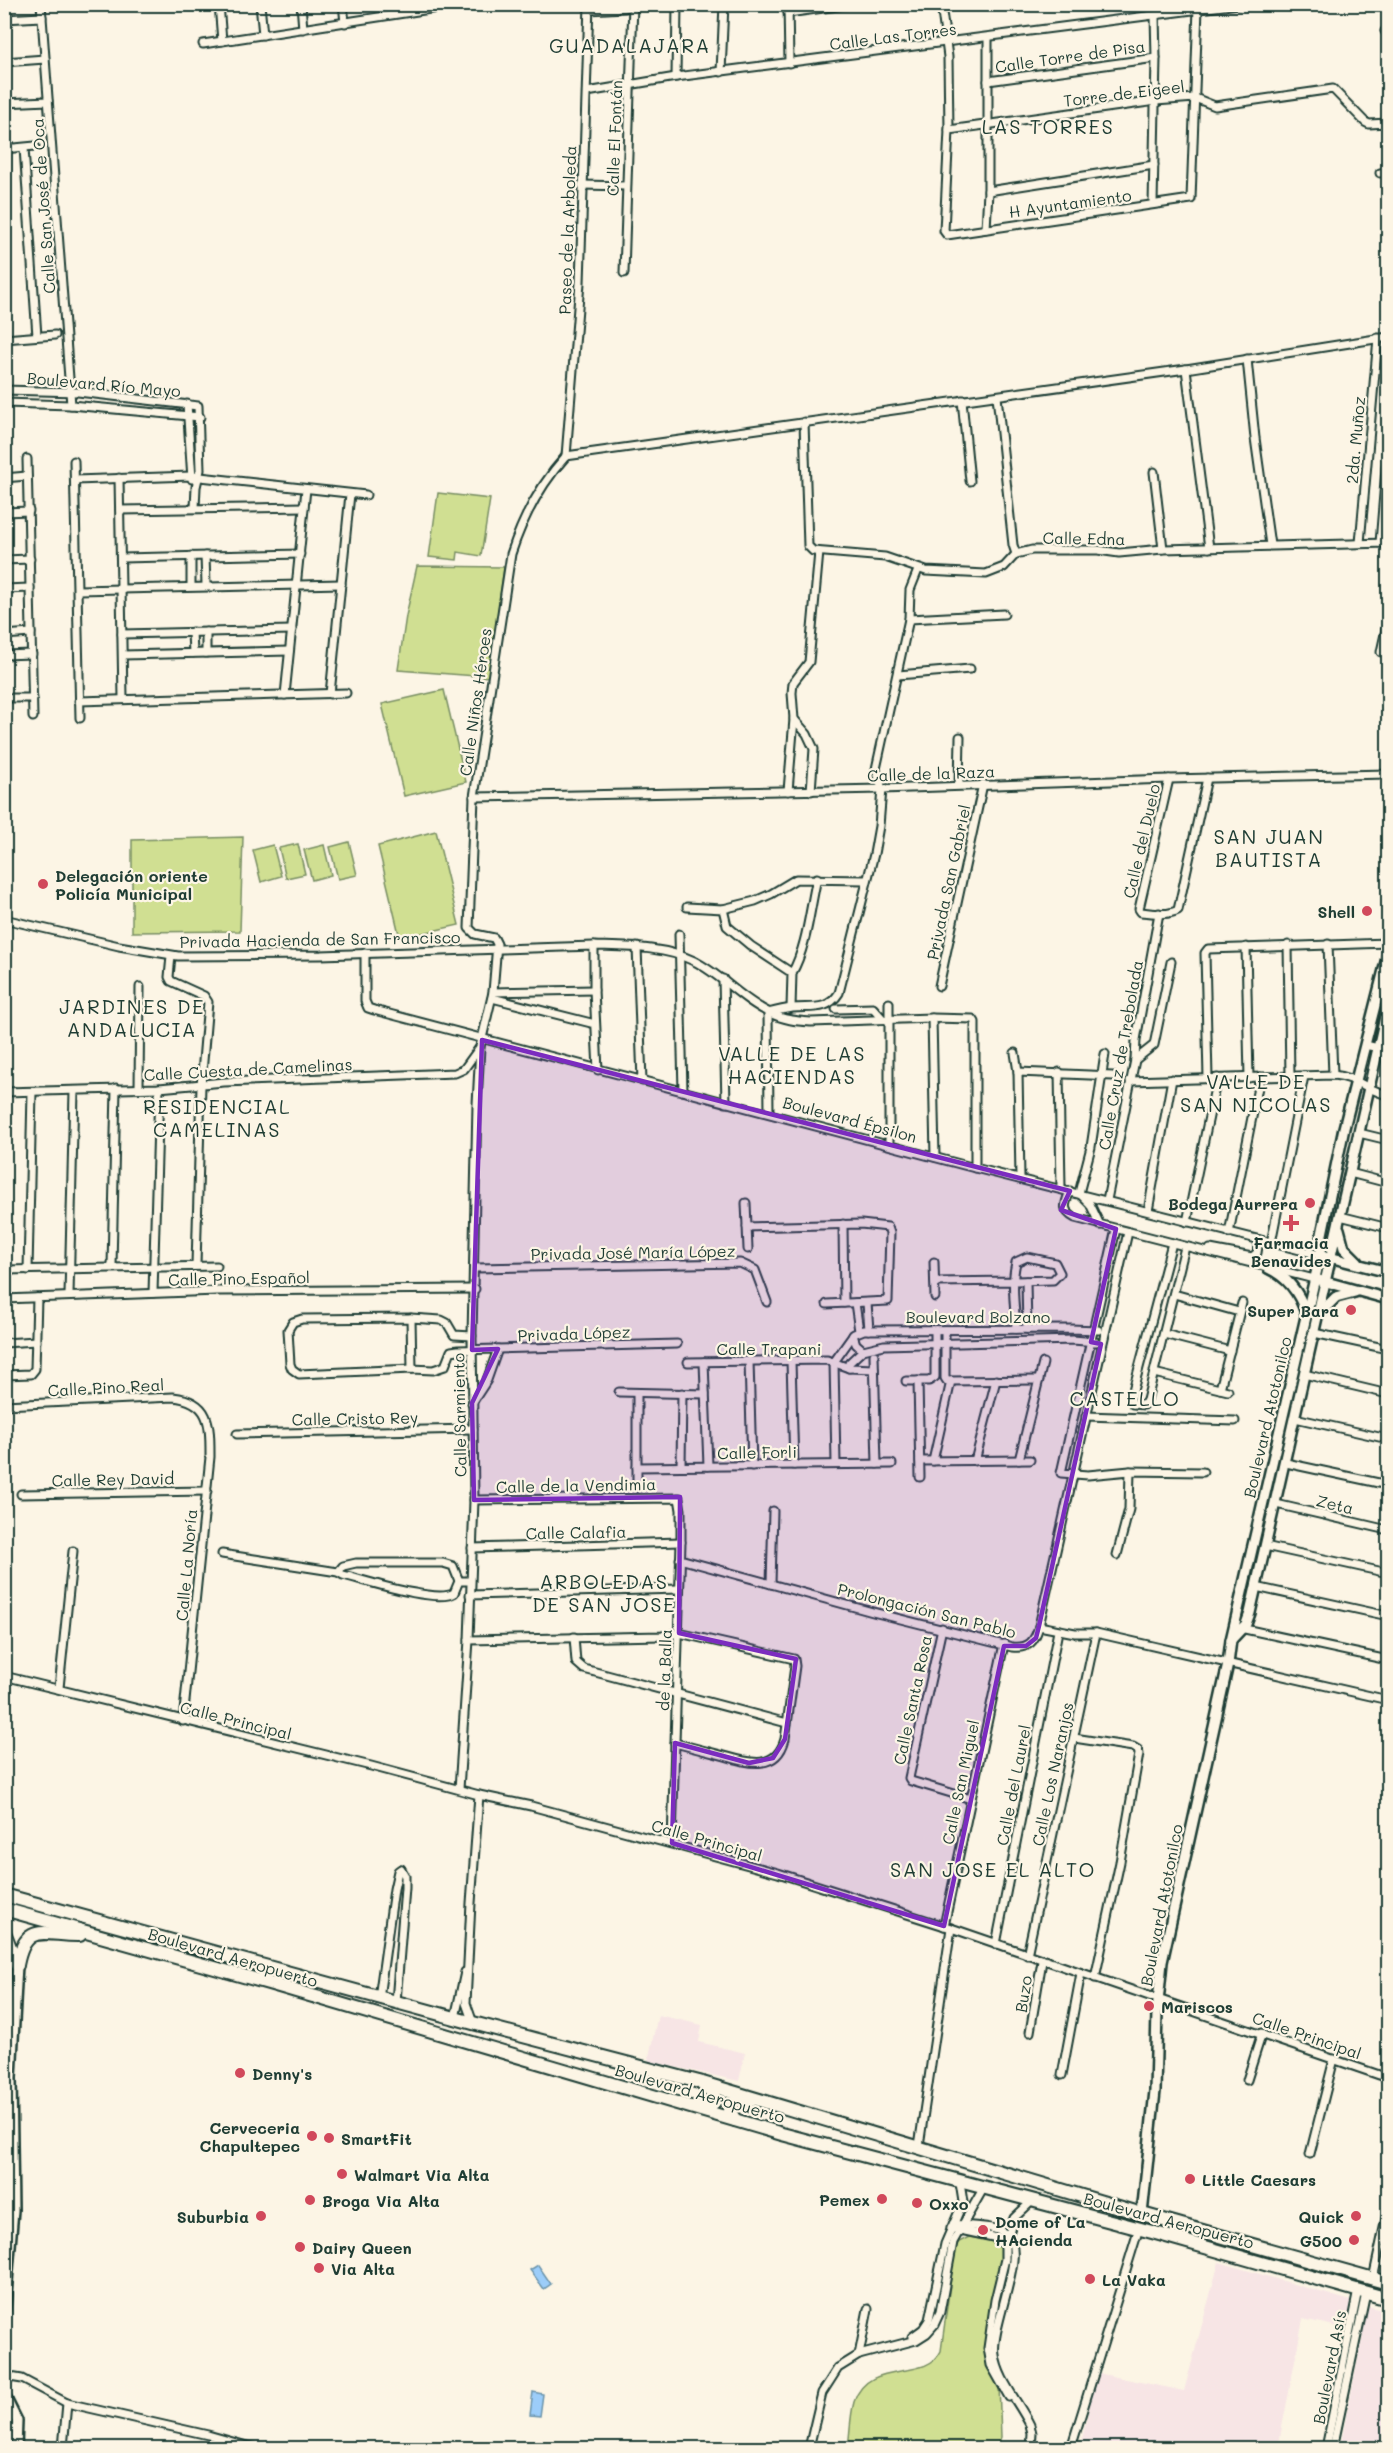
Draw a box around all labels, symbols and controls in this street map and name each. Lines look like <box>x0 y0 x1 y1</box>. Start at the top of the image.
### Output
street label: Calle Las Torres <box>828 18 958 54</box>
district label: GUADALAJARA <box>549 32 711 58</box>
street label: Calle Torre de Pisa <box>994 35 1147 77</box>
street label: Torre de Eigeel <box>1062 75 1186 111</box>
street label: Calle El Fontán <box>601 80 627 196</box>
district label: LAS TORRES <box>982 113 1114 139</box>
street label: Calle San José de Oca <box>26 118 60 294</box>
street label: Paseo de la Arboleda <box>554 145 580 315</box>
street label: H Ayuntamiento <box>1007 184 1133 222</box>
street label: Boulevard Río Mayo <box>26 367 182 401</box>
street label: 2da. Muñoz <box>1341 395 1369 485</box>
street label: Calle Edna <box>1043 527 1126 549</box>
street label: Calle Niños Héroes <box>454 627 496 777</box>
street label: Calle de la Raza <box>867 760 995 786</box>
street label: Calle del Duelo <box>1118 782 1164 900</box>
street label: Privada San Gabriel <box>921 802 975 962</box>
district label: SAN JUAN BAUTISTA <box>1213 823 1325 872</box>
place label: Delegación oriente Policía Municipal <box>55 865 208 904</box>
marker: Delegación oriente Policía Municipal <box>36 877 50 891</box>
place label: Shell <box>1318 901 1355 922</box>
marker: Shell <box>1360 904 1374 918</box>
street label: Privada Hacienda de San Francisco <box>179 926 461 952</box>
street label: Calle Cruz de Trebolada <box>1093 958 1147 1152</box>
district label: JARDINES DE ANDALUCIA <box>59 993 205 1042</box>
district label: VALLE DE LAS HACIENDAS <box>718 1040 866 1089</box>
street label: Calle Cuesta de Camelinas <box>143 1053 353 1085</box>
district label: VALLE DE SAN NICOLAS <box>1180 1068 1332 1117</box>
street label: Boulevard Épsilon <box>781 1091 919 1147</box>
district label: RESIDENCIAL CAMELINAS <box>143 1093 291 1142</box>
place label: Bodega Aurrera <box>1168 1193 1298 1214</box>
marker: Bodega Aurrera <box>1303 1196 1317 1210</box>
marker: Farmacia Benavides <box>1284 1216 1298 1230</box>
place label: Farmacia Benavides <box>1250 1232 1332 1271</box>
street label: Privada José María López <box>530 1240 736 1264</box>
street label: Calle Pino Español <box>168 1266 310 1290</box>
place label: Super Bara <box>1247 1300 1339 1321</box>
marker: Super Bara <box>1344 1303 1358 1317</box>
street label: Boulevard Bolzano <box>906 1306 1050 1327</box>
street label: Privada López <box>517 1321 631 1345</box>
street label: Boulevard Atotonilco <box>1238 1334 1296 1500</box>
street label: Calle Trapani <box>717 1338 821 1359</box>
street label: Calle Sarmiento <box>447 1353 471 1477</box>
street label: Calle Pino Real <box>47 1373 165 1401</box>
district label: CASTELLO <box>1070 1385 1180 1411</box>
street label: Calle Cristo Rey <box>291 1406 419 1430</box>
street label: Calle Forli <box>717 1441 797 1463</box>
street label: Calle Rey David <box>52 1467 174 1491</box>
street label: Calle de la Vendimia <box>496 1473 656 1497</box>
street label: Zeta <box>1314 1490 1356 1518</box>
street label: Calle La Noría <box>171 1508 201 1622</box>
street label: Calle Calafia <box>525 1521 627 1543</box>
district label: ARBOLEDAS DE SAN JOSE <box>532 1568 676 1617</box>
street label: Prolongación San Pablo <box>836 1578 1018 1642</box>
street label: de la Balla <box>652 1629 676 1711</box>
street label: Calle Santa Rosa <box>888 1633 936 1767</box>
street label: Calle Principal <box>178 1696 294 1744</box>
street label: Calle Los Naranjos <box>1026 1700 1078 1848</box>
street label: Calle San Miguel <box>937 1718 983 1846</box>
street label: Calle del Laurel <box>991 1723 1035 1847</box>
street label: Calle Principal <box>649 1814 765 1866</box>
street label: Boulevard Atotonilco <box>1135 1822 1187 1988</box>
district label: SAN JOSE EL ALTO <box>890 1856 1096 1882</box>
street label: Boulevard Aeropuerto <box>146 1923 320 1991</box>
street label: Buzo <box>1010 1974 1036 2014</box>
place label: Mariscos <box>1161 1996 1233 2017</box>
marker: Mariscos <box>1142 1999 1156 2013</box>
street label: Calle Principal <box>1250 2006 1364 2064</box>
street label: Boulevard Aeropuerto <box>613 2059 787 2127</box>
place label: Denny's <box>252 2063 312 2084</box>
marker: Denny's <box>233 2066 247 2080</box>
place label: Cerveceria Chapultepec <box>200 2117 300 2156</box>
place label: SmartFit <box>341 2128 412 2149</box>
marker: Cerveceria Chapultepec <box>305 2129 319 2143</box>
marker: SmartFit <box>322 2131 336 2145</box>
place label: Walmart Via Alta <box>354 2164 490 2185</box>
marker: Walmart Via Alta <box>335 2167 349 2181</box>
place label: Little Caesars <box>1202 2169 1316 2190</box>
marker: Little Caesars <box>1183 2172 1197 2186</box>
street label: Boulevard Aeropuerto <box>1082 2187 1256 2253</box>
place label: Pemex <box>819 2189 870 2210</box>
place label: Broga Via Alta <box>322 2190 440 2211</box>
marker: Pemex <box>875 2192 889 2206</box>
marker: Broga Via Alta <box>303 2193 317 2207</box>
place label: Oxxo <box>929 2193 969 2214</box>
marker: Oxxo <box>910 2196 924 2210</box>
place label: Suburbia <box>177 2206 249 2227</box>
place label: Quick <box>1298 2206 1344 2227</box>
marker: Suburbia <box>254 2209 268 2223</box>
marker: Quick <box>1349 2209 1363 2223</box>
place label: Dome of La HAcienda <box>995 2211 1086 2250</box>
marker: Dome of La HAcienda <box>976 2223 990 2237</box>
place label: G500 <box>1300 2230 1342 2251</box>
marker: G500 <box>1347 2233 1361 2247</box>
place label: Dairy Queen <box>312 2237 412 2258</box>
marker: Dairy Queen <box>293 2240 307 2254</box>
place label: Via Alta <box>331 2258 395 2279</box>
marker: Via Alta <box>312 2261 326 2275</box>
place label: La Vaka <box>1102 2269 1166 2290</box>
marker: La Vaka <box>1083 2272 1097 2286</box>
street label: Boulevard Asís <box>1308 2308 1350 2426</box>

